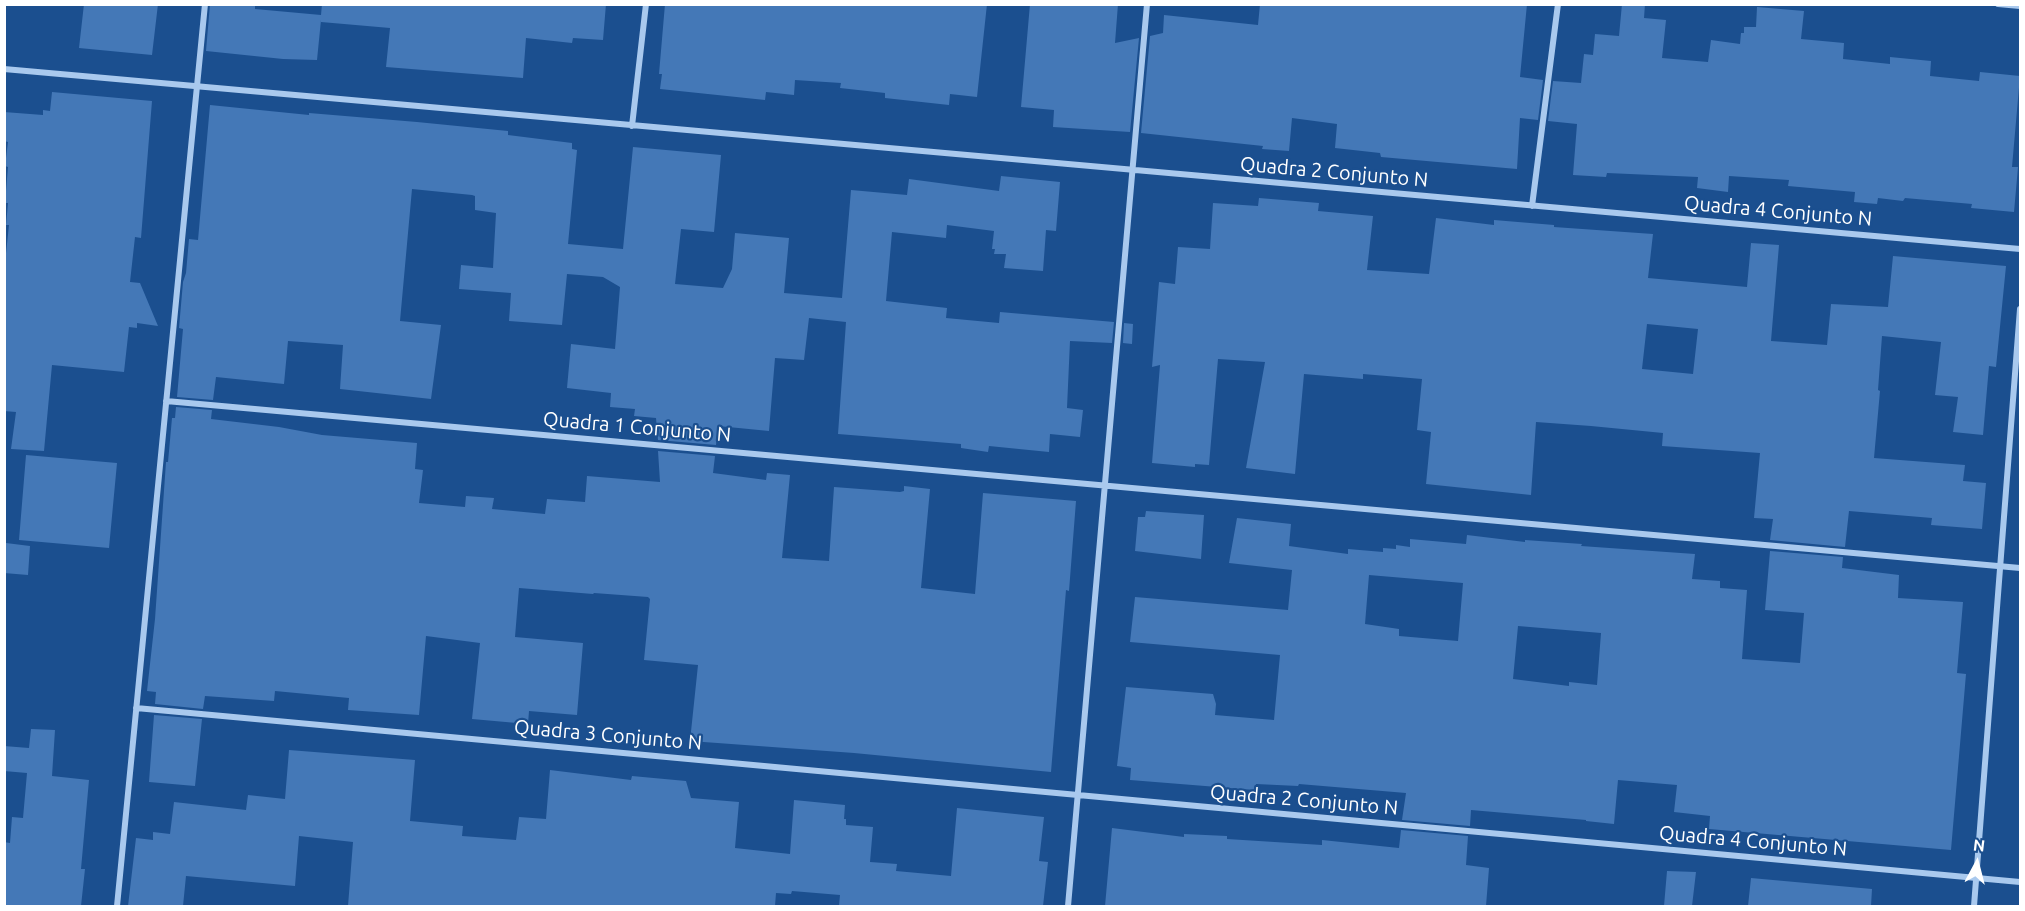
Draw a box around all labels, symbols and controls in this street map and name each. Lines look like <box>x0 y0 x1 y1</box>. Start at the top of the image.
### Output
street label: Quadra 2 Conjunto N <box>1239 152 1429 192</box>
street label: Quadra 4 Conjunto N <box>1683 191 1873 231</box>
street label: Quadra 1 Conjunto N <box>542 407 732 447</box>
street label: Quadra 3 Conjunto N <box>513 715 703 755</box>
street label: Quadra 2 Conjunto N <box>1209 780 1399 820</box>
street label: Quadra 4 Conjunto N <box>1658 821 1848 861</box>
north arrow <box>1947 833 2007 893</box>
text: N <box>1972 835 1986 855</box>

